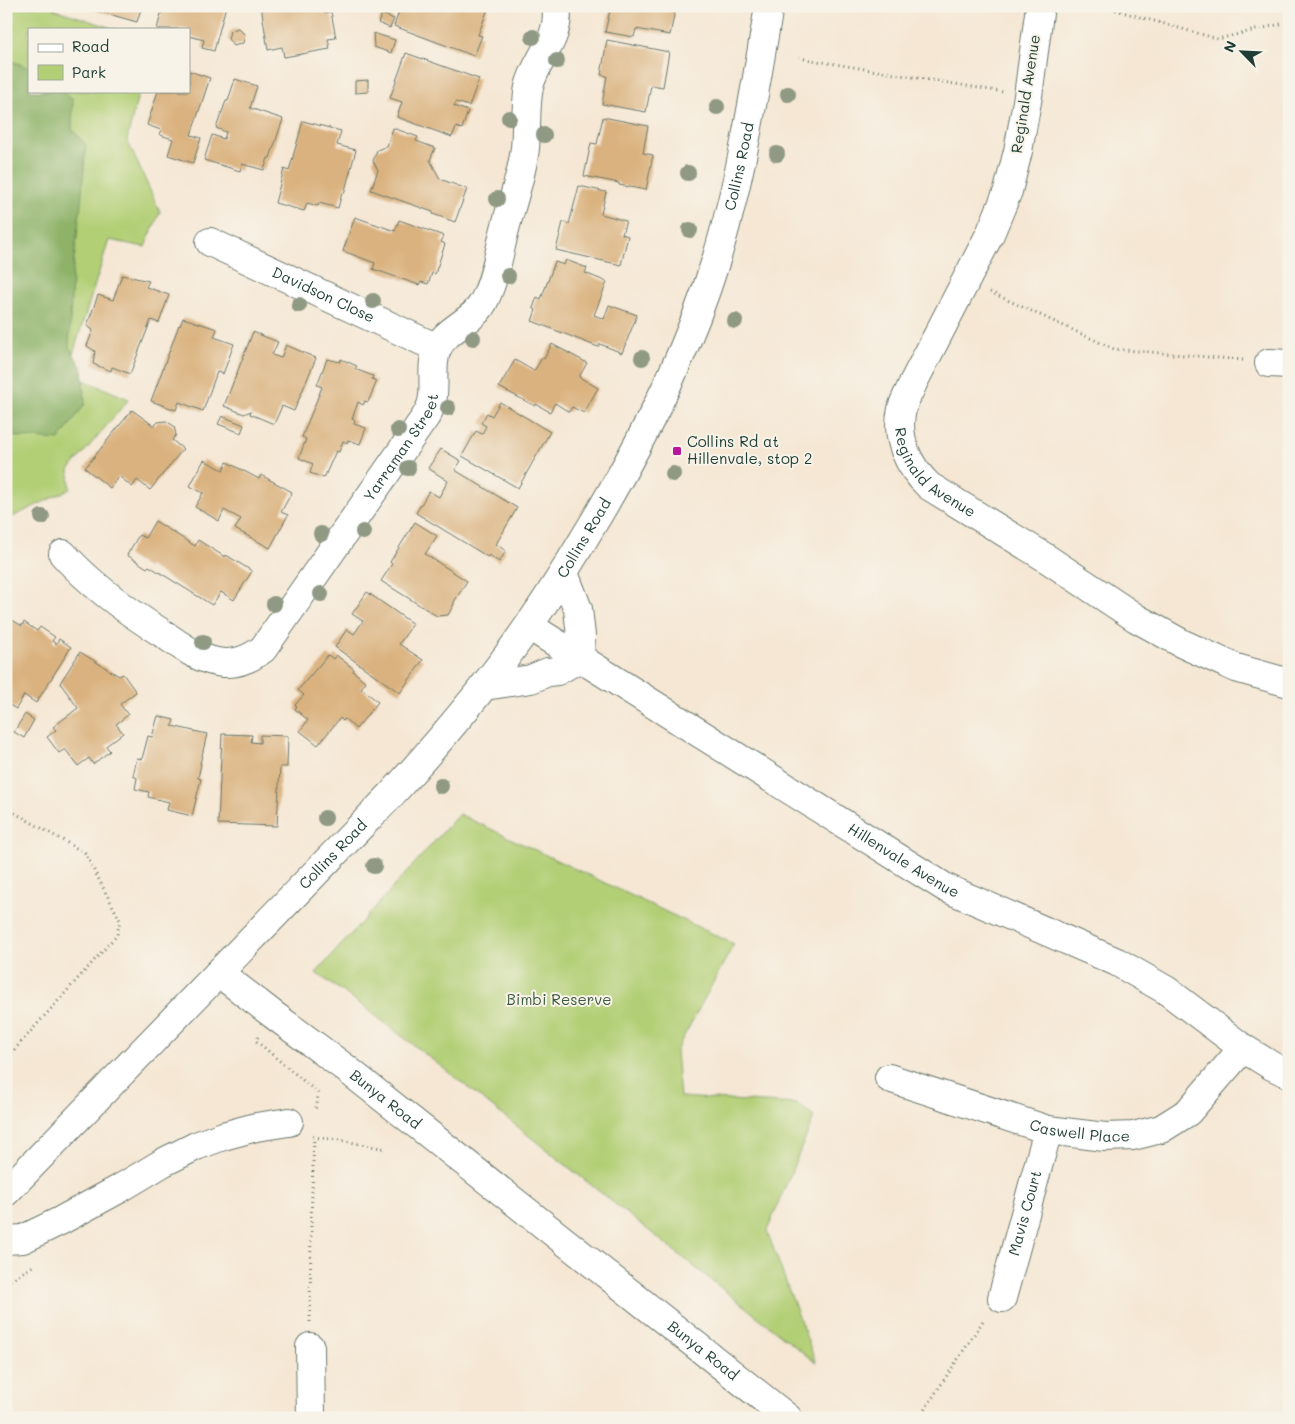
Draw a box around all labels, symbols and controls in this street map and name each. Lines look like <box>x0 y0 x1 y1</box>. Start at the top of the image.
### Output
legend <box>28 28 190 92</box>
north arrow <box>1218 28 1268 78</box>
street label: Reginald Avenue <box>1006 33 1044 155</box>
text: Road <box>72 36 109 56</box>
text: N <box>1219 38 1241 55</box>
text: Park <box>72 62 106 82</box>
street label: Collins Road <box>719 121 758 213</box>
street label: Davidson Close <box>269 261 378 327</box>
street label: Yarraman Street <box>358 392 442 505</box>
street label: Reginald Avenue <box>891 426 980 521</box>
place label: Collins Rd at Hillenvale, stop 2 <box>687 431 812 468</box>
marker: Collins Rd at Hillenvale, stop 2 <box>671 445 683 457</box>
street label: Collins Road <box>552 494 615 581</box>
street label: Collins Road <box>294 815 371 893</box>
street label: Hillenvale Avenue <box>844 818 963 902</box>
park label: Bimbi Reserve <box>506 989 612 1009</box>
street label: Bunya Road <box>346 1065 426 1133</box>
street label: Caswell Place <box>1027 1114 1130 1146</box>
street label: Mavis Court <box>1003 1168 1046 1258</box>
street label: Bunya Road <box>664 1316 743 1384</box>

